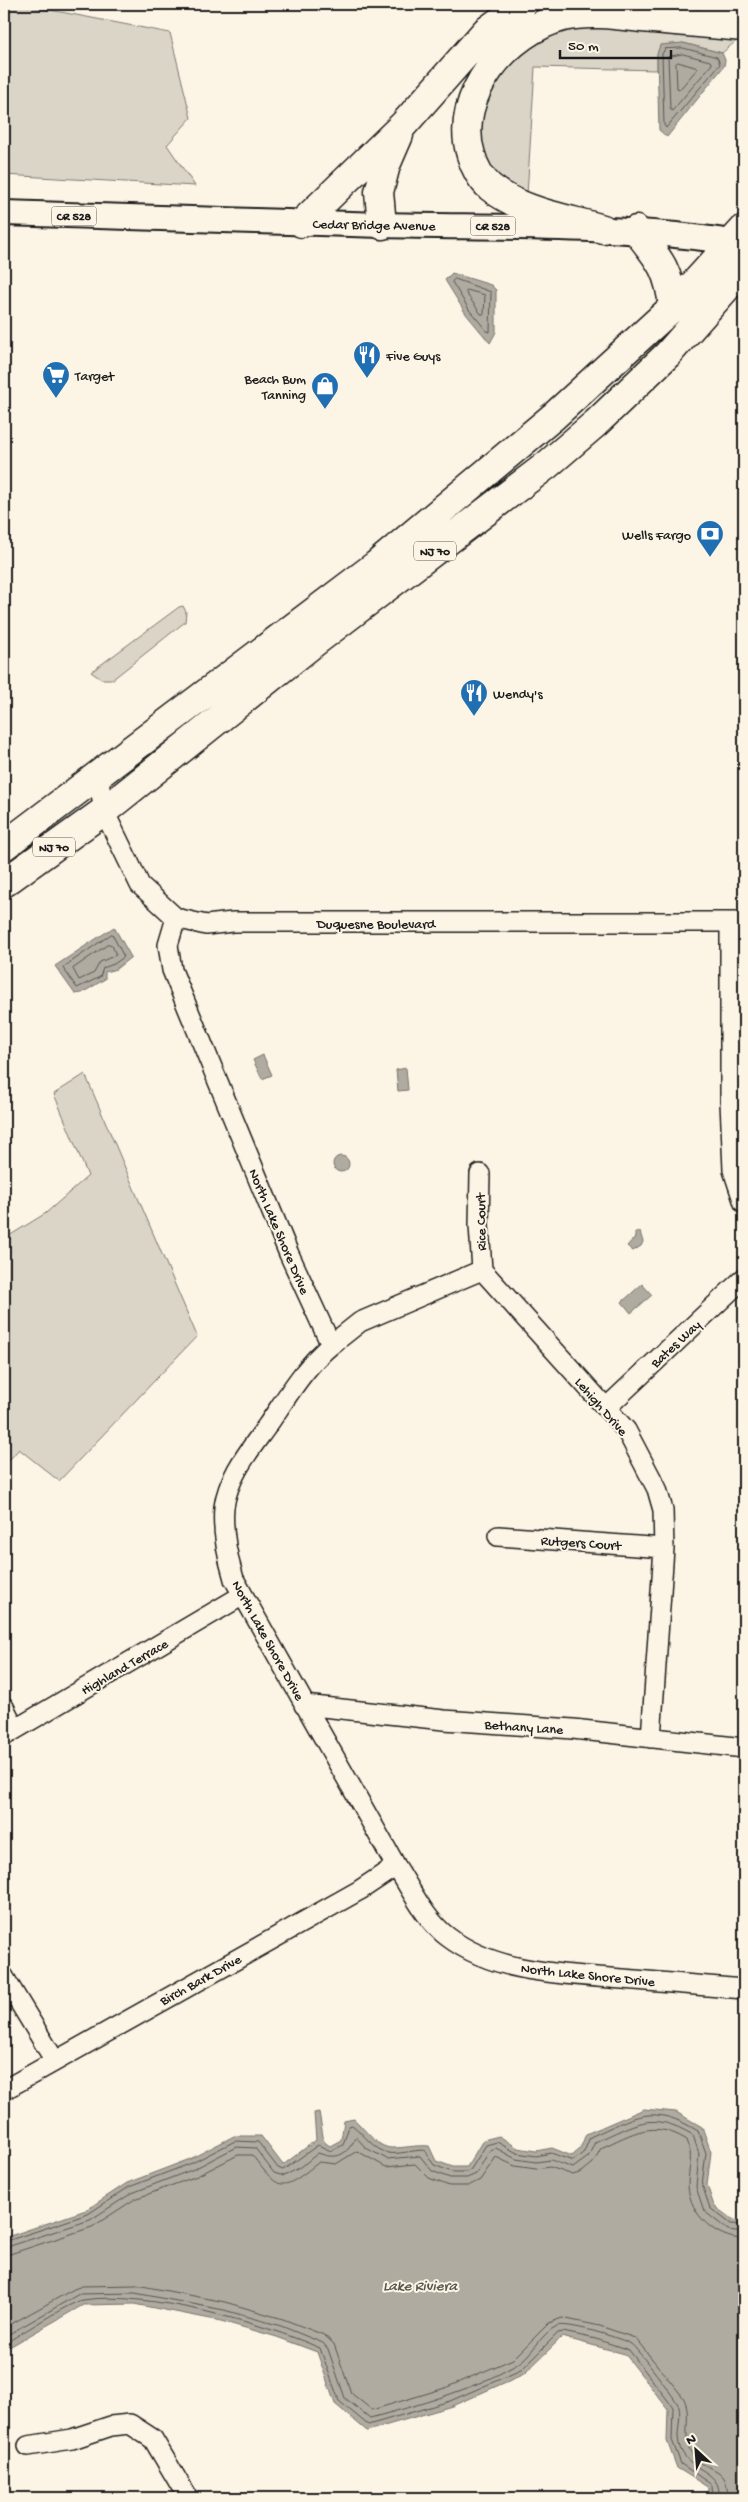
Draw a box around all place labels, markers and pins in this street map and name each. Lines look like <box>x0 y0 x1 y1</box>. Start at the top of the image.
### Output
restaurant icon: Five Guys <box>352 340 382 379</box>
place label: Five Guys <box>385 349 441 366</box>
supermarket icon: Target <box>41 360 71 399</box>
place label: Target <box>74 369 115 386</box>
shop icon: Beach Bum Tanning <box>310 371 340 410</box>
place label: Beach Bum Tanning <box>244 372 306 405</box>
bank icon: Wells Fargo <box>695 519 725 558</box>
place label: Wells Fargo <box>622 528 691 545</box>
restaurant icon: Wendy's <box>459 678 489 717</box>
place label: Wendy's <box>493 687 543 704</box>

